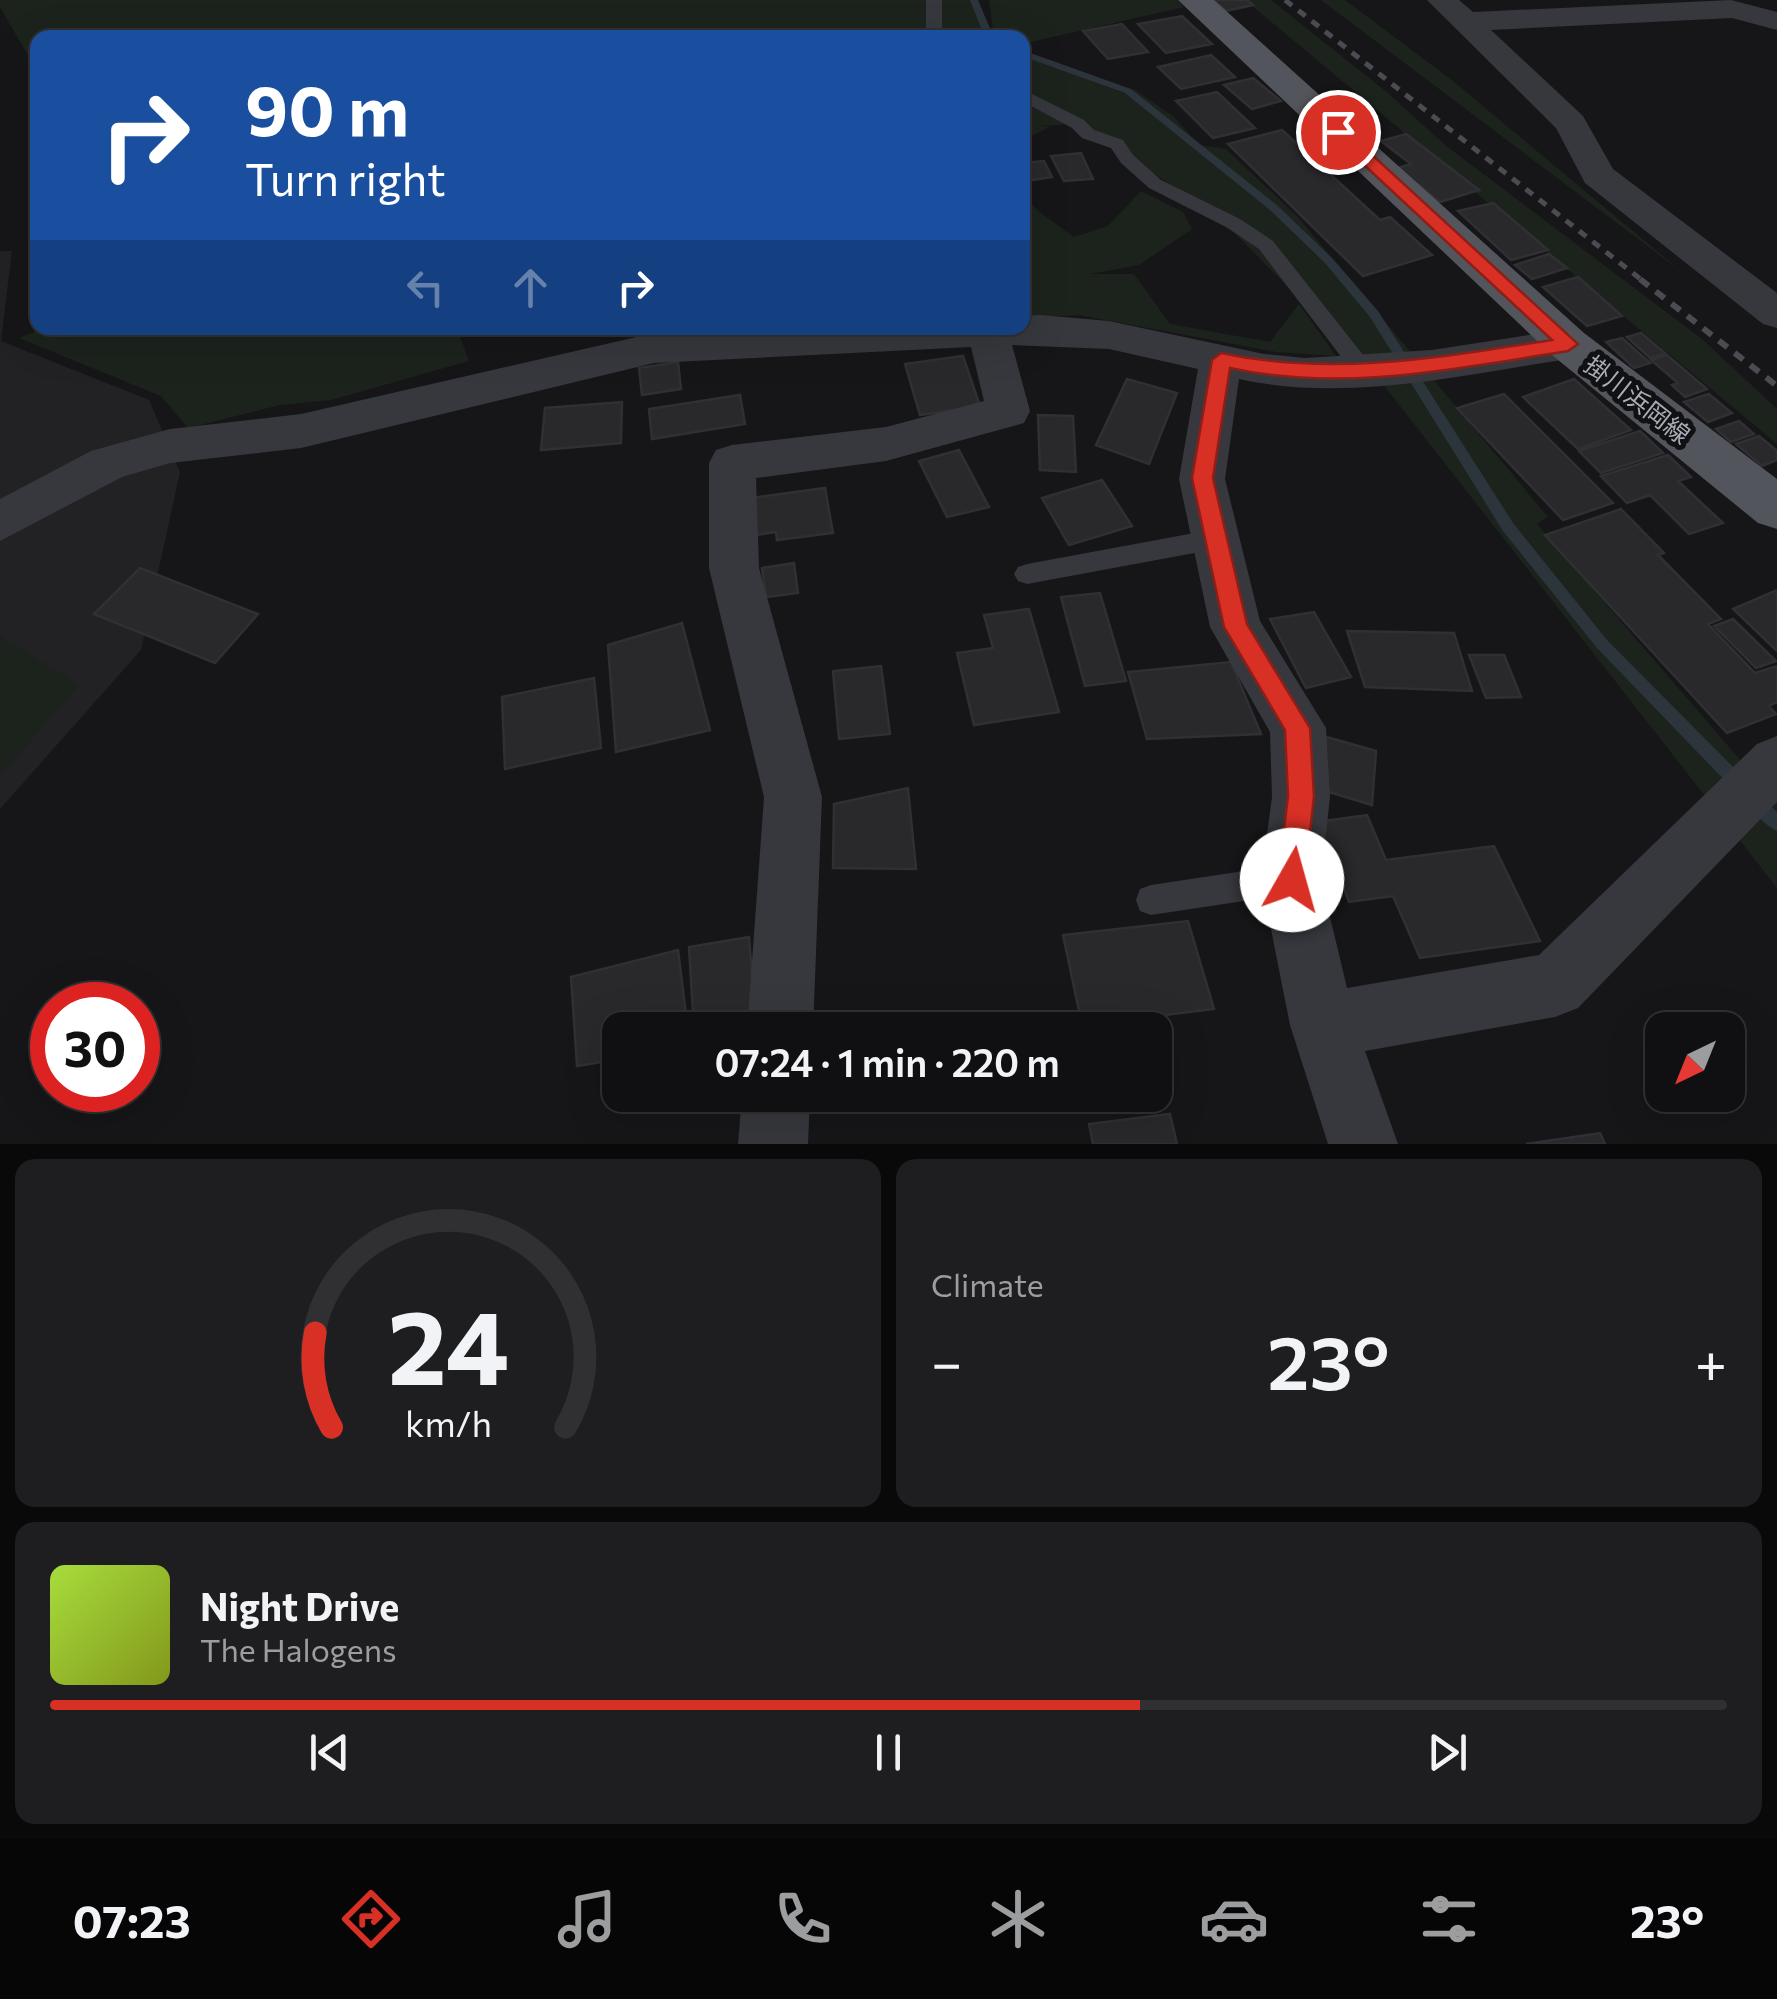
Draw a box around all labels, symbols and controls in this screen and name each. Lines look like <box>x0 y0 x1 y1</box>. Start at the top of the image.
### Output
text: 90 m <box>245 65 409 150</box>
icon: right <box>80 70 210 200</box>
pin <box>1296 90 1381 175</box>
icon: arrive <box>1311 105 1366 160</box>
text: Turn right <box>245 150 446 205</box>
icon: left <box>398 260 453 315</box>
icon: ahead <box>503 260 558 315</box>
icon: right <box>608 260 663 315</box>
street label: 掛川浜岡線 <box>1580 349 1696 449</box>
position arrow <box>1240 828 1344 932</box>
speed limit sign: 30 <box>30 982 160 1112</box>
north arrow <box>1645 1012 1745 1112</box>
map controls <box>1645 1012 1745 1112</box>
text: 07:24 · 1 min · 220 m <box>714 1038 1060 1085</box>
text: Climate <box>931 1264 1044 1304</box>
text: 24 <box>387 1279 509 1406</box>
text: 23° <box>1267 1314 1390 1405</box>
text: − <box>931 1327 962 1394</box>
text: + <box>1695 1327 1727 1394</box>
text: km/h <box>405 1401 491 1444</box>
text: Night Drive <box>200 1582 399 1629</box>
text: The Halogens <box>200 1629 397 1669</box>
icon: previous <box>302 1725 357 1780</box>
icon: pause <box>861 1725 916 1780</box>
icon: next <box>1420 1725 1475 1780</box>
icon: directions <box>336 1884 406 1954</box>
icon: music <box>552 1884 622 1954</box>
icon: phone <box>768 1884 838 1954</box>
icon: climate <box>983 1884 1053 1954</box>
icon: car <box>1199 1884 1269 1954</box>
icon: filters <box>1414 1884 1484 1954</box>
text: 07:23 <box>73 1892 191 1947</box>
text: 23° <box>1630 1892 1704 1947</box>

